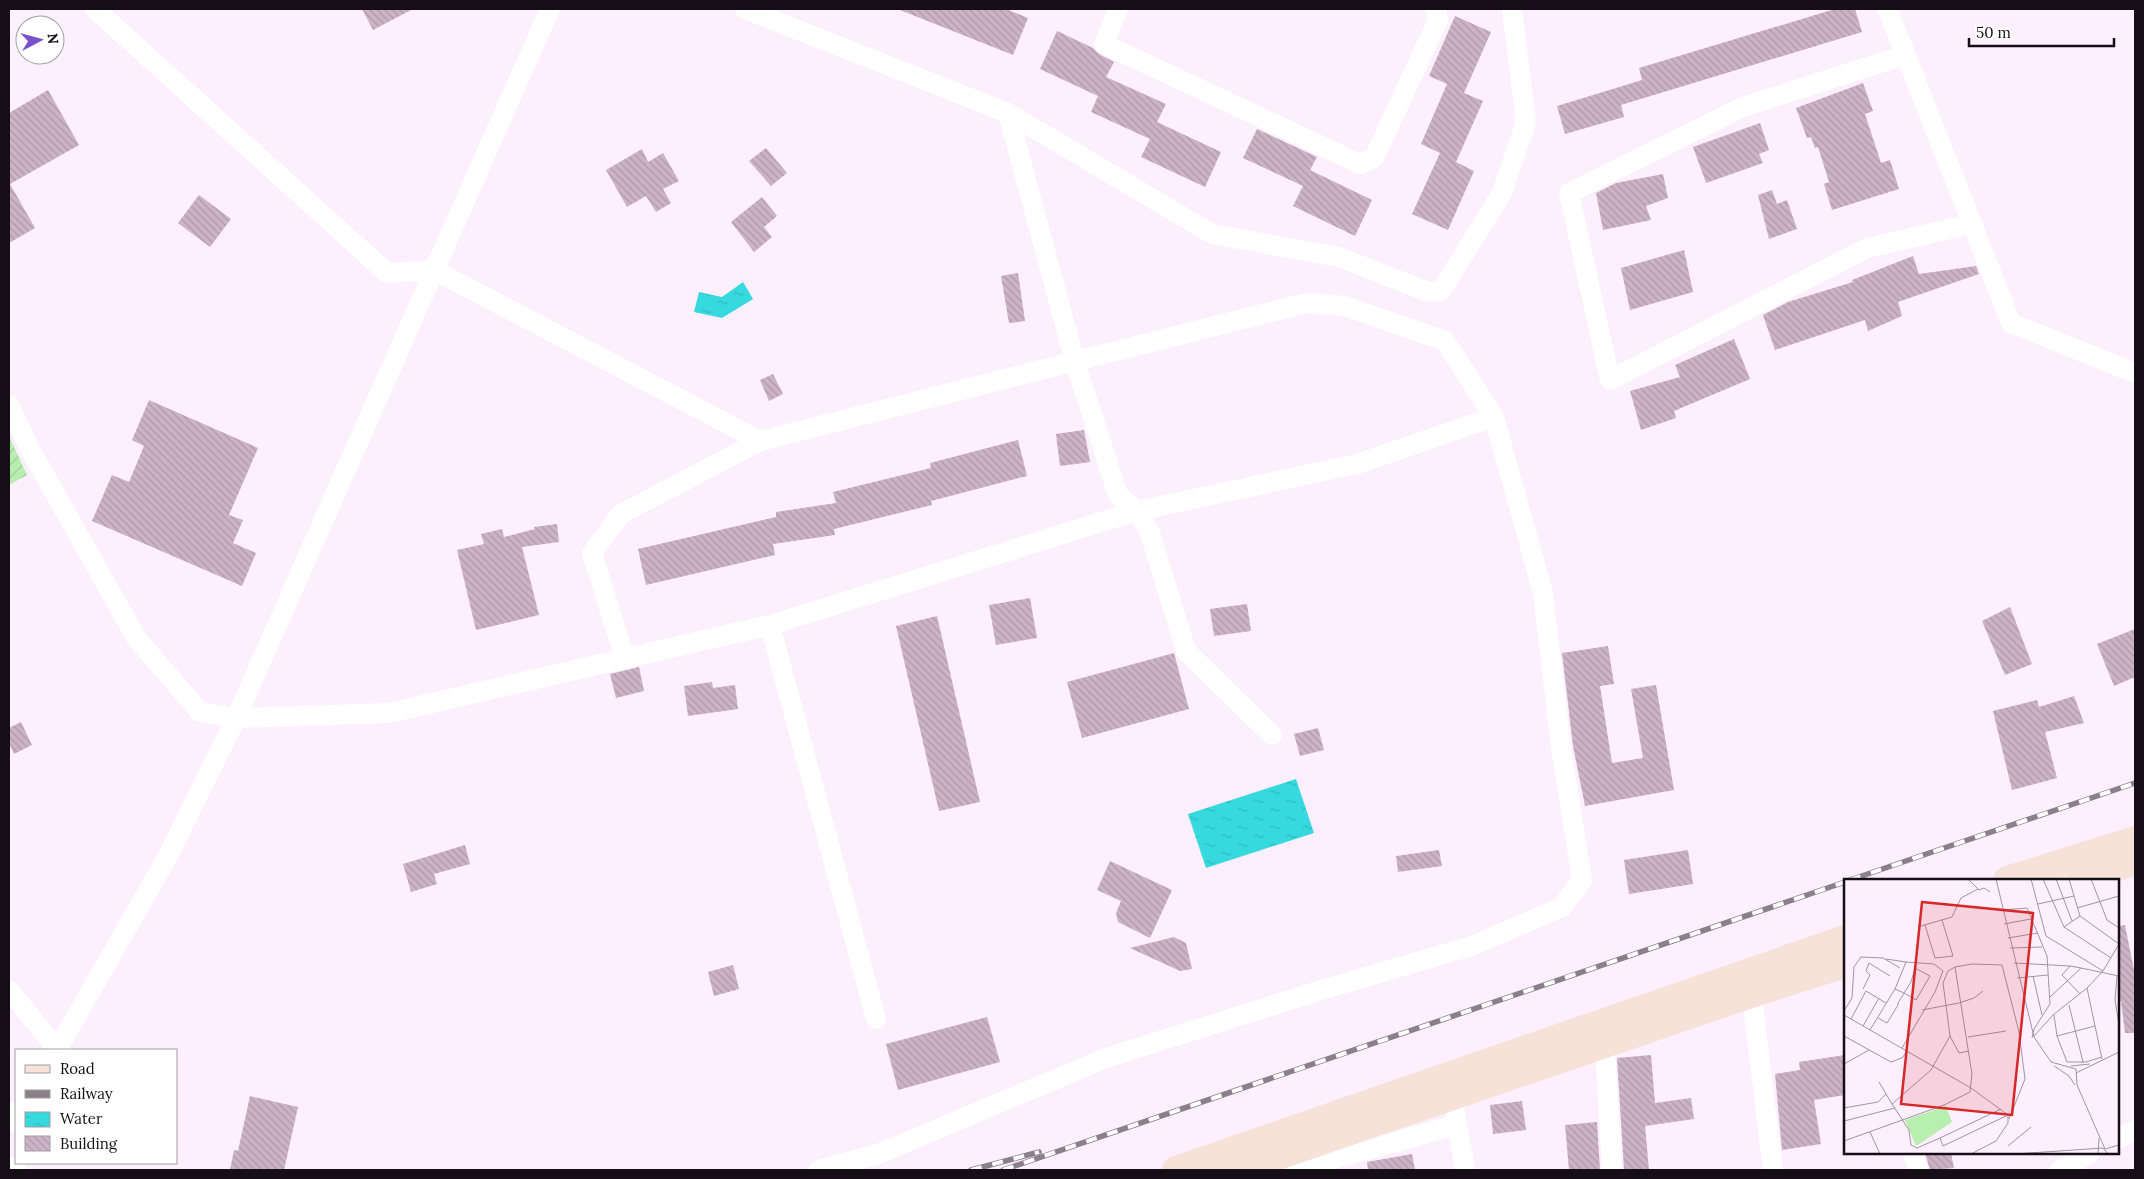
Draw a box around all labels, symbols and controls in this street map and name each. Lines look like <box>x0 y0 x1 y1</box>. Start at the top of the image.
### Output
north arrow <box>15 15 65 65</box>
scale bar <box>1969 15 2114 47</box>
text: 50 m <box>1976 23 2011 42</box>
text: N <box>43 32 62 45</box>
inset map <box>1844 879 2119 1154</box>
legend <box>15 1049 178 1164</box>
text: Road <box>60 1059 95 1078</box>
text: Railway <box>60 1084 113 1103</box>
text: Water <box>60 1109 103 1128</box>
text: Building <box>60 1134 118 1153</box>

